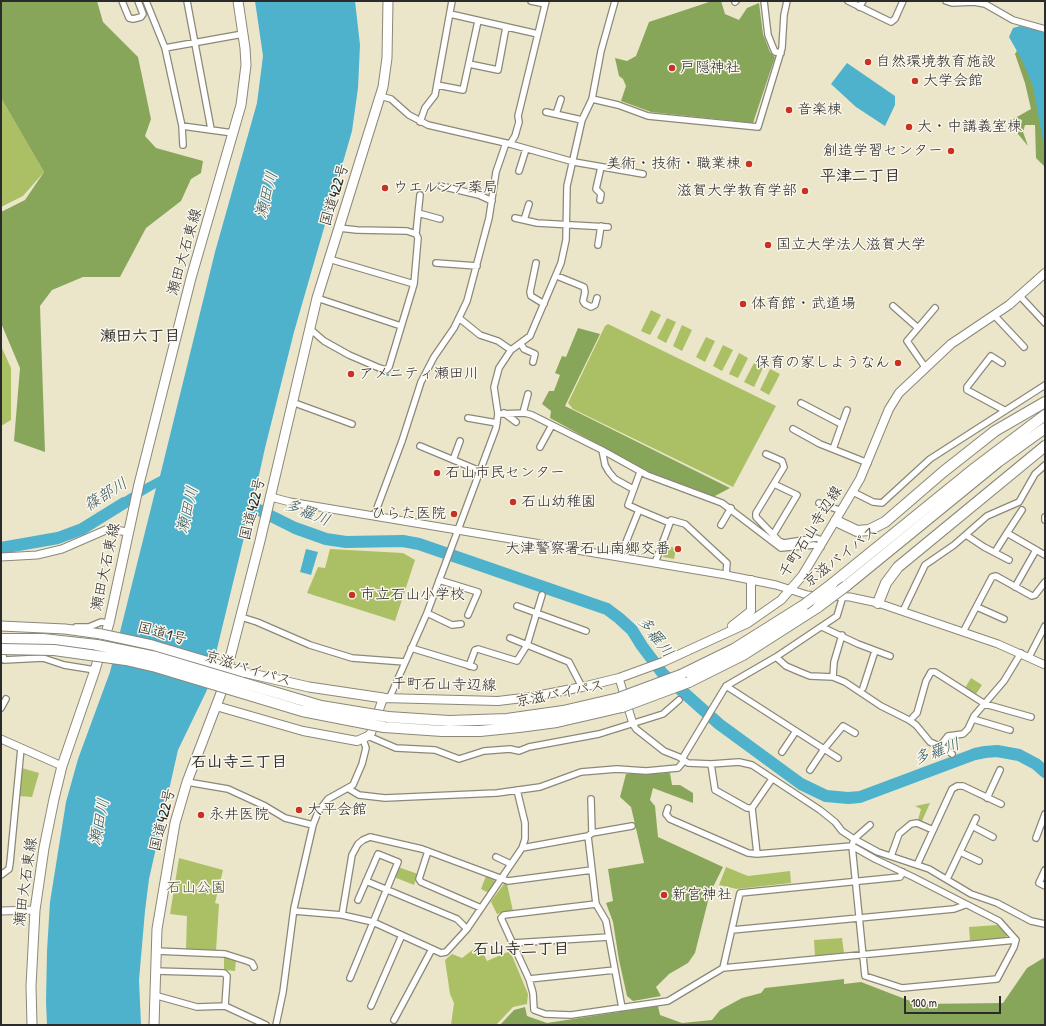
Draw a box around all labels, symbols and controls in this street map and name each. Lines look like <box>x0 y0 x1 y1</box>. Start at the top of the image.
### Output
place label: 自然環境教育施設 <box>876 53 996 71</box>
marker: 自然環境教育施設 <box>863 57 873 67</box>
place label: 戸隠神社 <box>680 59 740 77</box>
marker: 戸隠神社 <box>667 63 677 73</box>
place label: 大学会館 <box>923 72 983 90</box>
marker: 大学会館 <box>910 76 920 86</box>
place label: 音楽棟 <box>797 101 842 119</box>
marker: 音楽棟 <box>784 105 794 115</box>
place label: 大・中講義室棟 <box>917 118 1022 136</box>
marker: 大・中講義室棟 <box>904 122 914 132</box>
place label: 創造学習センター <box>823 142 943 160</box>
marker: 創造学習センター <box>946 146 956 156</box>
place label: 美術・技術・職業棟 <box>606 155 741 173</box>
marker: 美術・技術・職業棟 <box>744 159 754 169</box>
street label: 国道422号 <box>317 161 353 229</box>
district label: 平津二丁目 <box>820 167 900 187</box>
water label: 瀬田川 <box>252 169 282 221</box>
place label: ウエルシア薬局 <box>393 179 498 197</box>
place label: 滋賀大学教育学部 <box>677 182 797 200</box>
marker: ウエルシア薬局 <box>380 183 390 193</box>
marker: 滋賀大学教育学部 <box>800 186 810 196</box>
street label: 瀬田大石東線 <box>164 206 206 298</box>
place label: 国立大学法人滋賀大学 <box>776 236 926 254</box>
marker: 国立大学法人滋賀大学 <box>763 240 773 250</box>
place label: 体育館・武道場 <box>751 295 856 313</box>
marker: 体育館・武道場 <box>738 299 748 309</box>
district label: 瀬田六丁目 <box>100 327 180 347</box>
place label: 保育の家しようなん <box>755 354 890 372</box>
marker: 保育の家しようなん <box>893 358 903 368</box>
place label: アメニティ瀬田川 <box>359 365 479 383</box>
marker: アメニティ瀬田川 <box>346 369 356 379</box>
place label: 石山市民センター <box>445 464 565 482</box>
marker: 石山市民センター <box>432 468 442 478</box>
water label: 篠部川 <box>81 474 131 516</box>
street label: 国道422号 <box>236 475 270 543</box>
street label: 千町石山寺辺線 <box>776 483 846 581</box>
water label: 瀬田川 <box>173 484 203 536</box>
place label: 石山幼稚園 <box>521 493 596 511</box>
water label: 多羅川 <box>281 495 333 531</box>
marker: 石山幼稚園 <box>508 497 518 507</box>
place label: ひらた医院 <box>371 505 446 523</box>
marker: ひらた医院 <box>449 509 459 519</box>
street label: 瀬田大石東線 <box>88 521 124 613</box>
street label: 京滋バイパス <box>800 522 882 592</box>
place label: 大津警察署石山南郷交番 <box>505 540 670 558</box>
marker: 大津警察署石山南郷交番 <box>673 544 683 554</box>
place label: 市立石山小学校 <box>360 586 465 604</box>
marker: 市立石山小学校 <box>347 590 357 600</box>
water label: 多羅川 <box>633 612 677 662</box>
street label: 国道1号 <box>135 619 189 649</box>
street label: 京滋バイパス <box>202 647 294 691</box>
street label: 千町石山寺辺線 <box>391 675 497 695</box>
street label: 京滋バイパス <box>514 677 606 711</box>
water label: 多羅川 <box>911 735 963 769</box>
district label: 石山寺三丁目 <box>191 753 287 773</box>
street label: 国道422号 <box>146 786 180 854</box>
water label: 瀬田川 <box>86 797 114 847</box>
place label: 大平会館 <box>307 801 367 819</box>
marker: 大平会館 <box>294 805 304 815</box>
place label: 永井医院 <box>209 806 269 824</box>
marker: 永井医院 <box>196 810 206 820</box>
street label: 瀬田大石東線 <box>11 836 41 928</box>
park label: 石山公園 <box>166 879 226 897</box>
place label: 新宮神社 <box>672 886 732 904</box>
marker: 新宮神社 <box>659 890 669 900</box>
district label: 石山寺二丁目 <box>473 940 569 960</box>
scale bar <box>906 988 1003 1014</box>
text: 100 m <box>911 994 937 1011</box>

